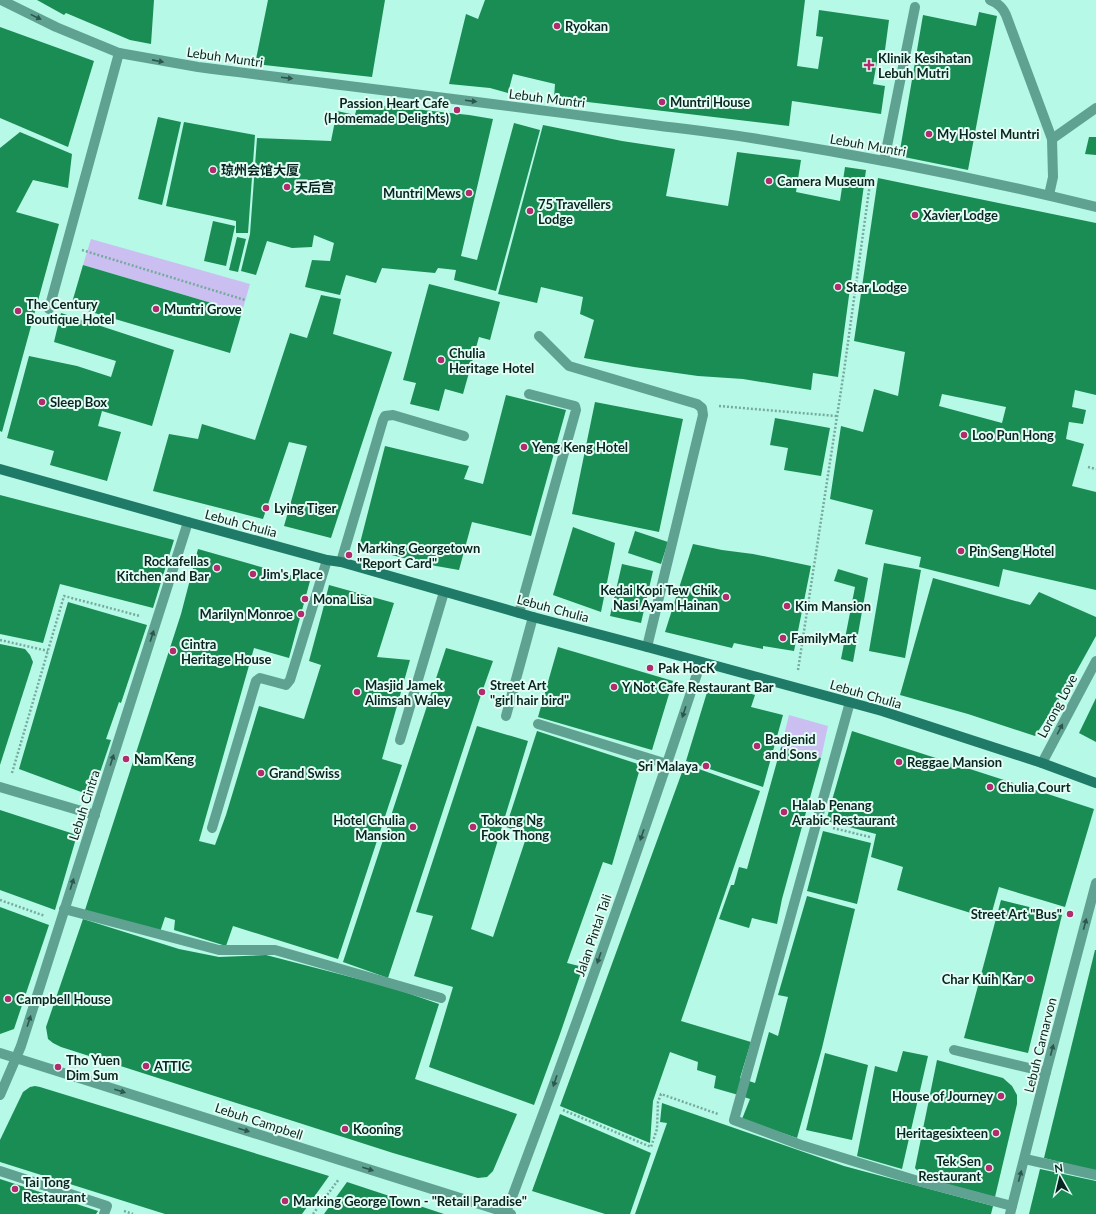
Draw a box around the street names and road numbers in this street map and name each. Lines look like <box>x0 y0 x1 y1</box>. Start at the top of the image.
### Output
street label: Lebuh Muntri <box>186 44 264 70</box>
street label: Lebuh Muntri <box>508 85 586 111</box>
street label: Lebuh Muntri <box>829 130 907 160</box>
street label: Lebuh Chulia <box>203 506 279 540</box>
street label: Lebuh Chulia <box>515 591 591 625</box>
street label: Lorong Love <box>1034 671 1080 740</box>
street label: Lebuh Chulia <box>828 676 904 712</box>
street label: Lebuh Cintra <box>65 768 103 842</box>
street label: Jalan Pintal Tali <box>571 892 615 978</box>
street label: Lebuh Carnarvon <box>1020 996 1060 1094</box>
street label: Lebuh Campbell <box>213 1099 305 1143</box>

